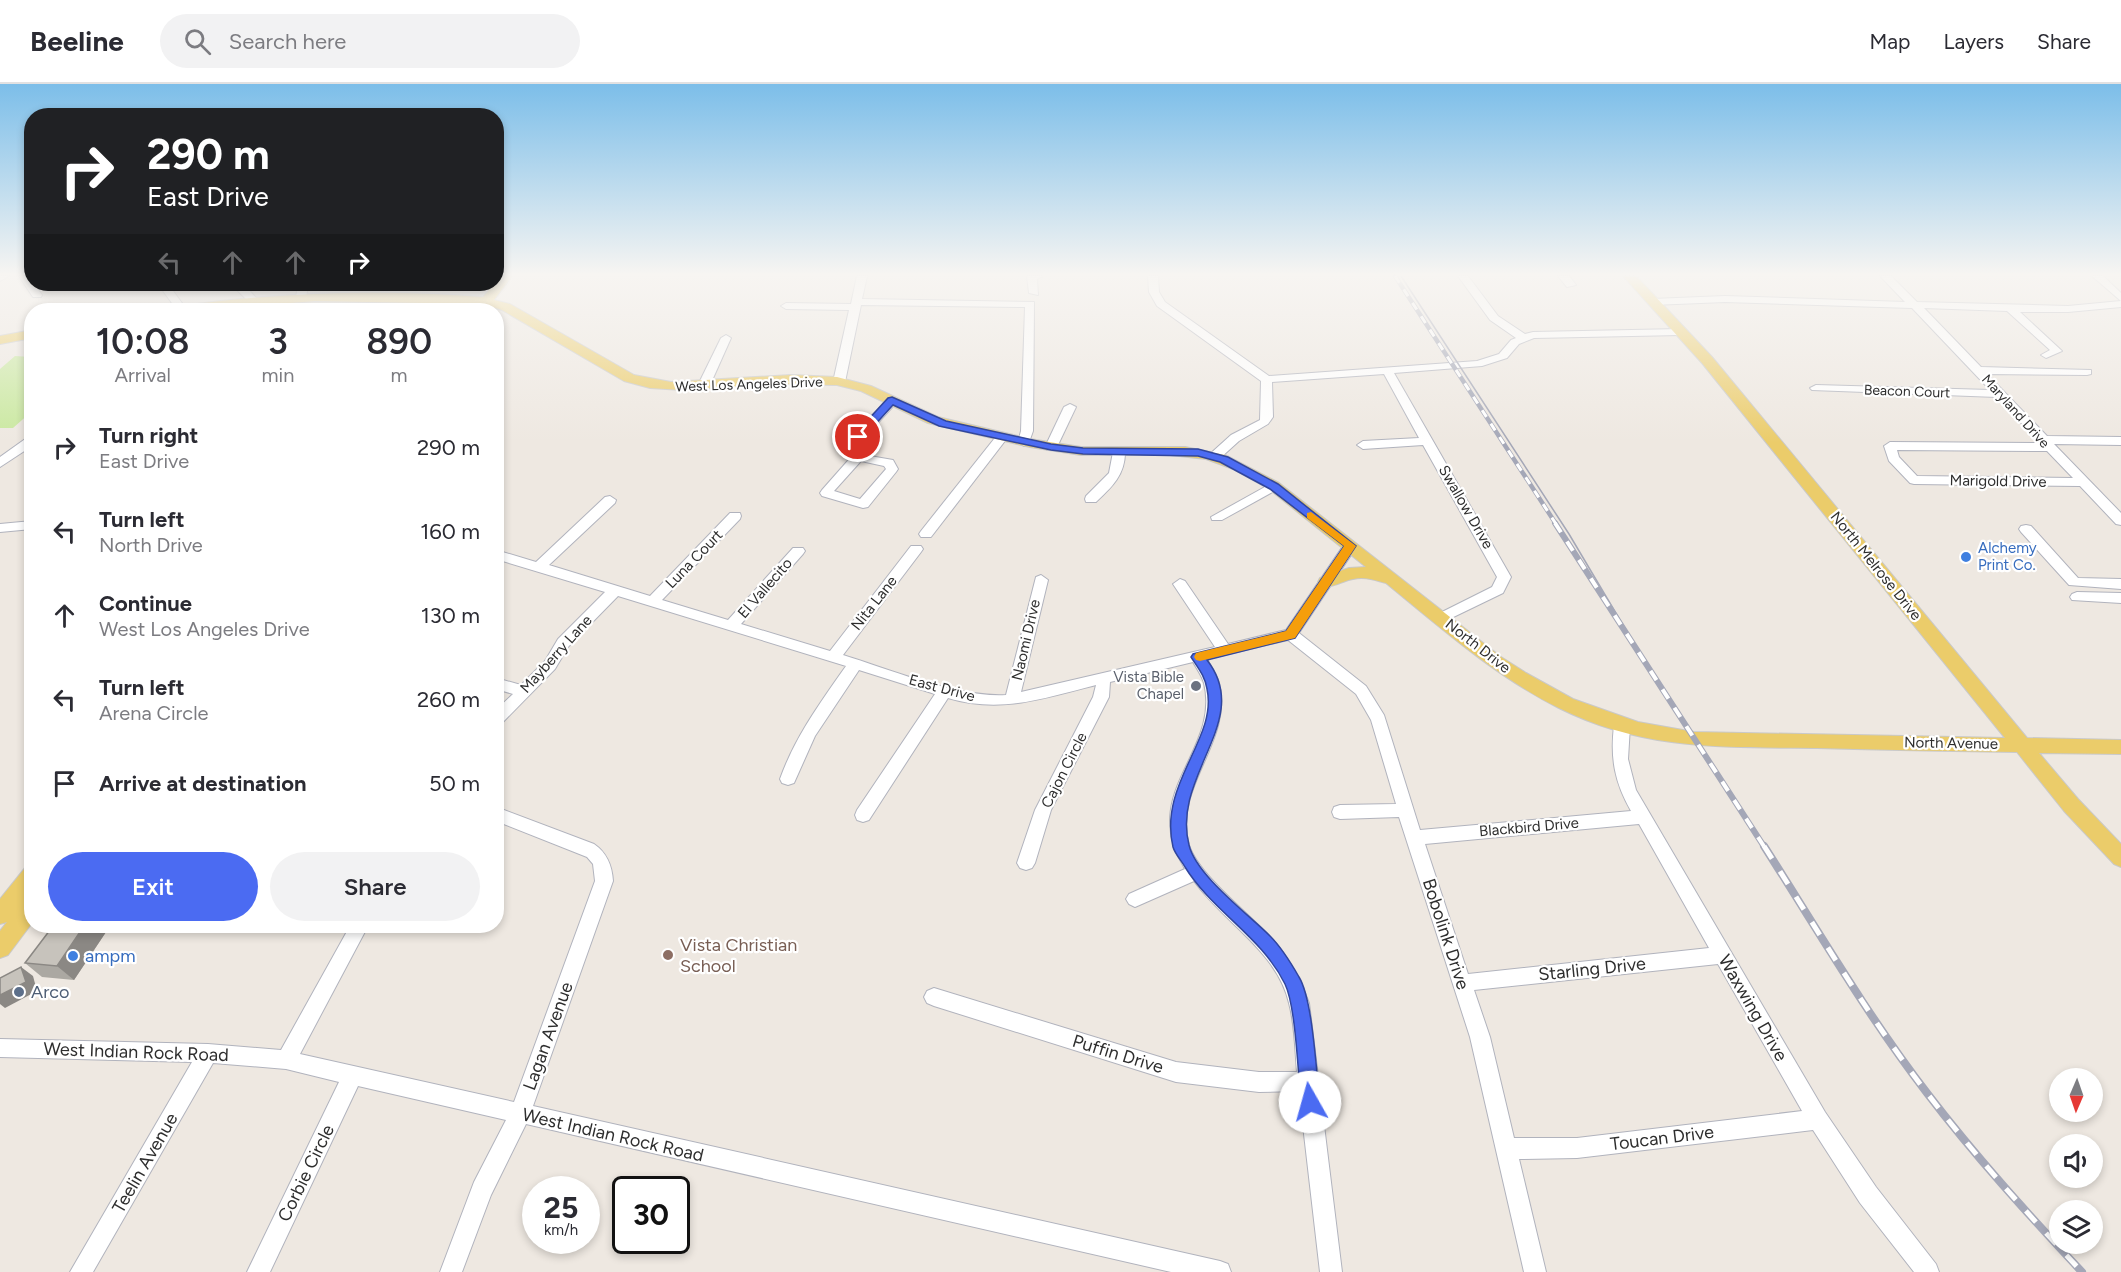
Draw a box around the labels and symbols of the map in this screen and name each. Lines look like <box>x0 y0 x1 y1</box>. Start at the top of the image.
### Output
street label: Maryland Drive <box>1978 371 2053 452</box>
street label: West Los Angeles Drive <box>675 373 823 396</box>
street label: Beacon Court <box>1864 381 1950 402</box>
pin <box>832 411 883 462</box>
street label: Swallow Drive <box>1435 462 1497 552</box>
street label: Marigold Drive <box>1949 471 2047 491</box>
street label: North Melrose Drive <box>1827 508 1925 624</box>
street label: Luna Court <box>662 526 727 592</box>
place label: Alchemy Print Co. <box>1978 539 2037 574</box>
marker: Alchemy Print Co. <box>1959 550 1973 564</box>
street label: El Vallecito <box>734 554 796 622</box>
street label: Nita Lane <box>847 572 901 634</box>
street label: Naomi Drive <box>1008 598 1044 682</box>
street label: Mayberry Lane <box>516 611 596 697</box>
street label: North Drive <box>1442 615 1514 677</box>
place label: Vista Bible Chapel <box>1113 668 1184 703</box>
street label: East Drive <box>907 671 977 705</box>
marker: Vista Bible Chapel <box>1189 679 1203 693</box>
street label: Cajon Circle <box>1037 729 1091 811</box>
street label: North Avenue <box>1904 733 1998 753</box>
street label: Blackbird Drive <box>1478 814 1580 840</box>
street label: Bobolink Drive <box>1418 876 1474 992</box>
place label: Vista Christian School <box>680 934 797 977</box>
place label: ampm <box>85 945 135 967</box>
marker: Vista Christian School <box>661 948 675 962</box>
marker: ampm <box>66 949 80 963</box>
street label: Waxwing Drive <box>1714 951 1792 1065</box>
street label: Starling Drive <box>1537 952 1647 986</box>
street label: Lagan Avenue <box>518 979 578 1093</box>
place label: Arco <box>31 981 69 1003</box>
marker: Arco <box>12 985 26 999</box>
street label: Puffin Drive <box>1070 1030 1166 1078</box>
street label: West Indian Rock Road <box>43 1038 229 1066</box>
north arrow <box>2049 1068 2103 1122</box>
position arrow <box>1278 1070 1342 1134</box>
street label: West Indian Rock Road <box>520 1103 706 1167</box>
street label: Teelin Avenue <box>107 1109 183 1217</box>
street label: Corbie Circle <box>273 1121 339 1225</box>
street label: Toucan Drive <box>1609 1121 1715 1155</box>
speed limit sign: 30 <box>612 1176 690 1254</box>

